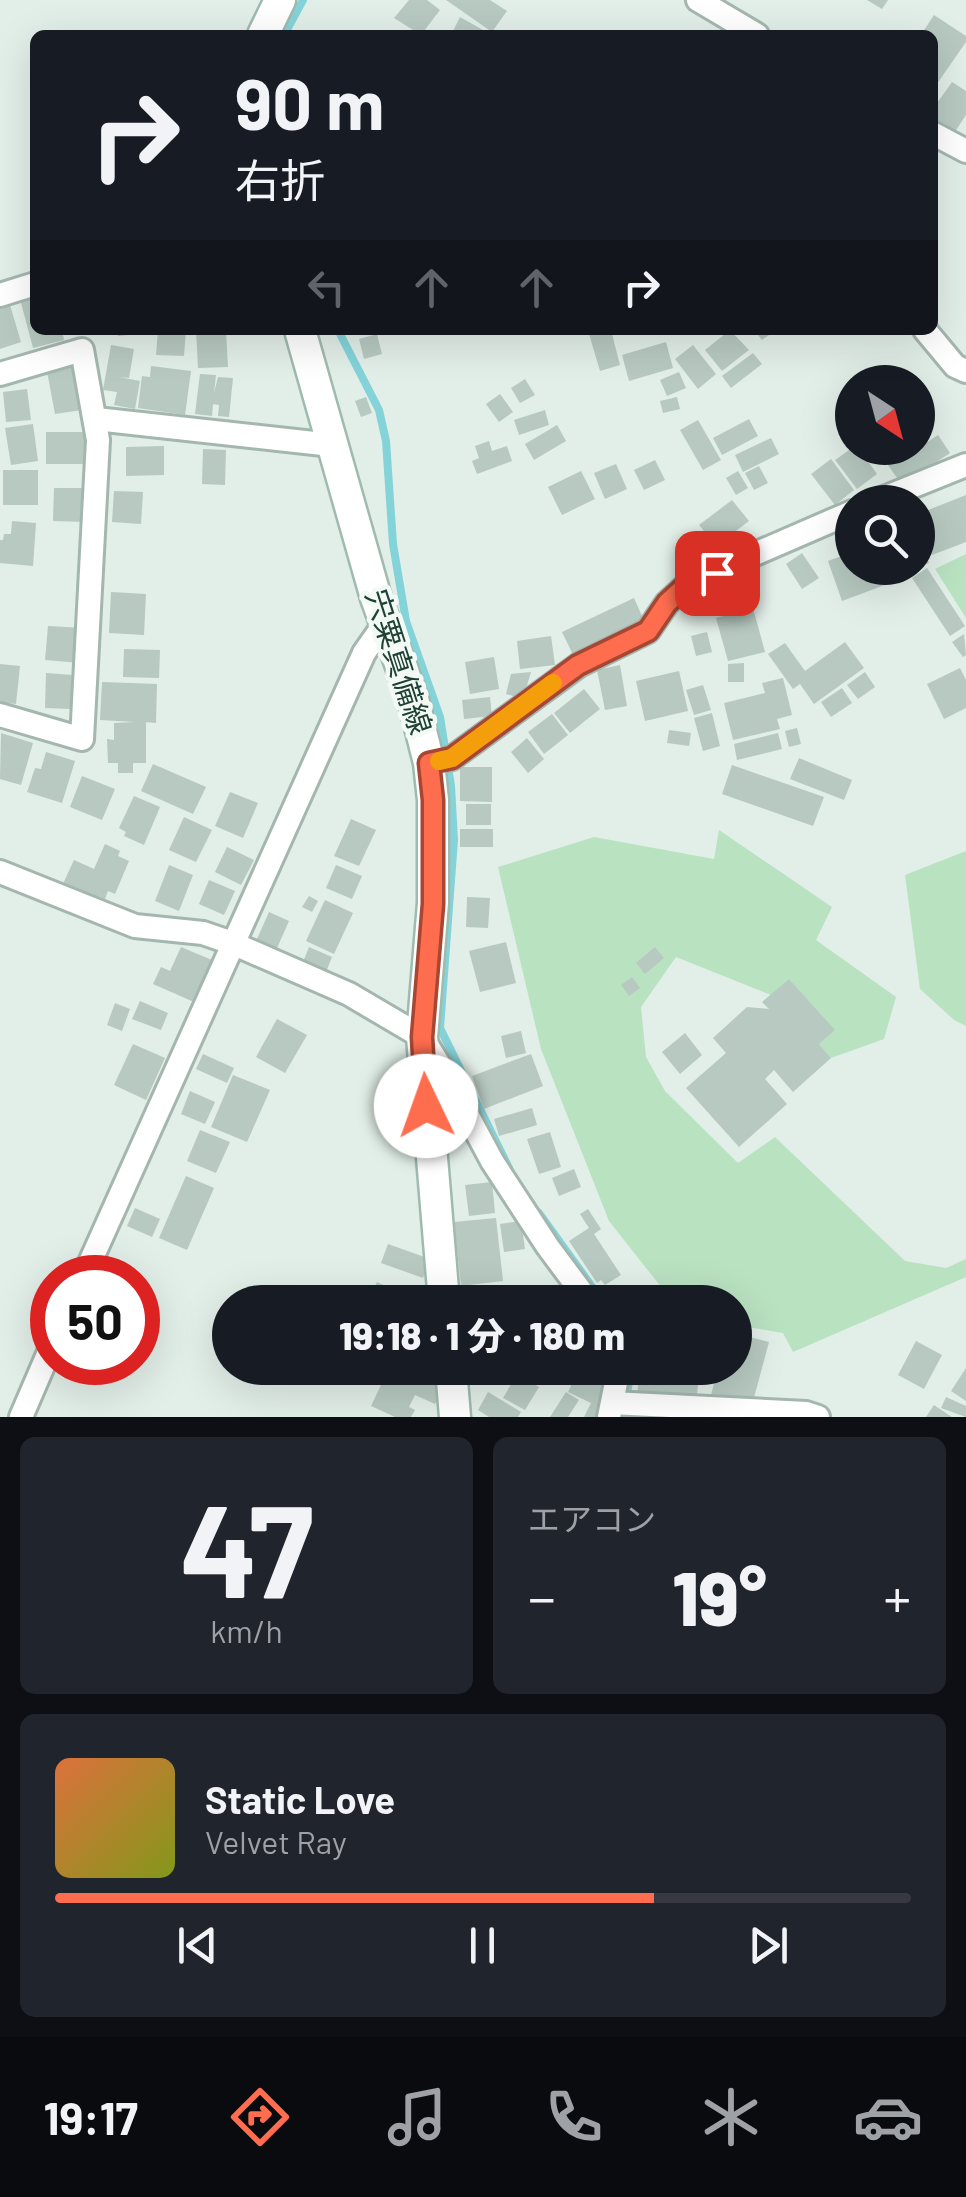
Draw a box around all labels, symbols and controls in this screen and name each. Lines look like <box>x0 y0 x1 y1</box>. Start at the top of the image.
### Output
text: 90 m <box>235 60 385 144</box>
icon: right <box>70 70 200 200</box>
text: 右折 <box>235 152 325 206</box>
icon: left <box>299 260 354 315</box>
icon: ahead <box>404 260 459 315</box>
icon: ahead <box>509 260 564 315</box>
icon: right <box>614 260 669 315</box>
north arrow <box>835 365 935 465</box>
map controls <box>835 365 935 585</box>
button: search <box>835 485 935 585</box>
pin <box>675 531 760 616</box>
icon: arrive <box>690 546 745 601</box>
street label: 宍粟真備線 <box>360 584 440 738</box>
position arrow <box>374 1054 478 1158</box>
speed limit sign: 50 <box>30 1255 160 1385</box>
text: 19:18 · 1 分 · 180 m <box>339 1312 625 1358</box>
text: 47 <box>180 1468 313 1624</box>
text: エアコン <box>528 1499 656 1537</box>
text: 19° <box>672 1551 767 1641</box>
text: − <box>528 1563 556 1629</box>
text: + <box>883 1563 911 1629</box>
text: km/h <box>210 1611 283 1649</box>
text: Static Love <box>205 1776 395 1822</box>
text: Velvet Ray <box>205 1822 347 1860</box>
icon: previous <box>170 1918 225 1973</box>
icon: pause <box>455 1918 510 1973</box>
icon: next <box>741 1918 796 1973</box>
icon: directions <box>225 2082 295 2152</box>
icon: music <box>382 2082 452 2152</box>
icon: phone <box>539 2082 609 2152</box>
icon: climate <box>696 2082 766 2152</box>
icon: car <box>853 2082 923 2152</box>
text: 19:17 <box>43 2090 138 2144</box>

